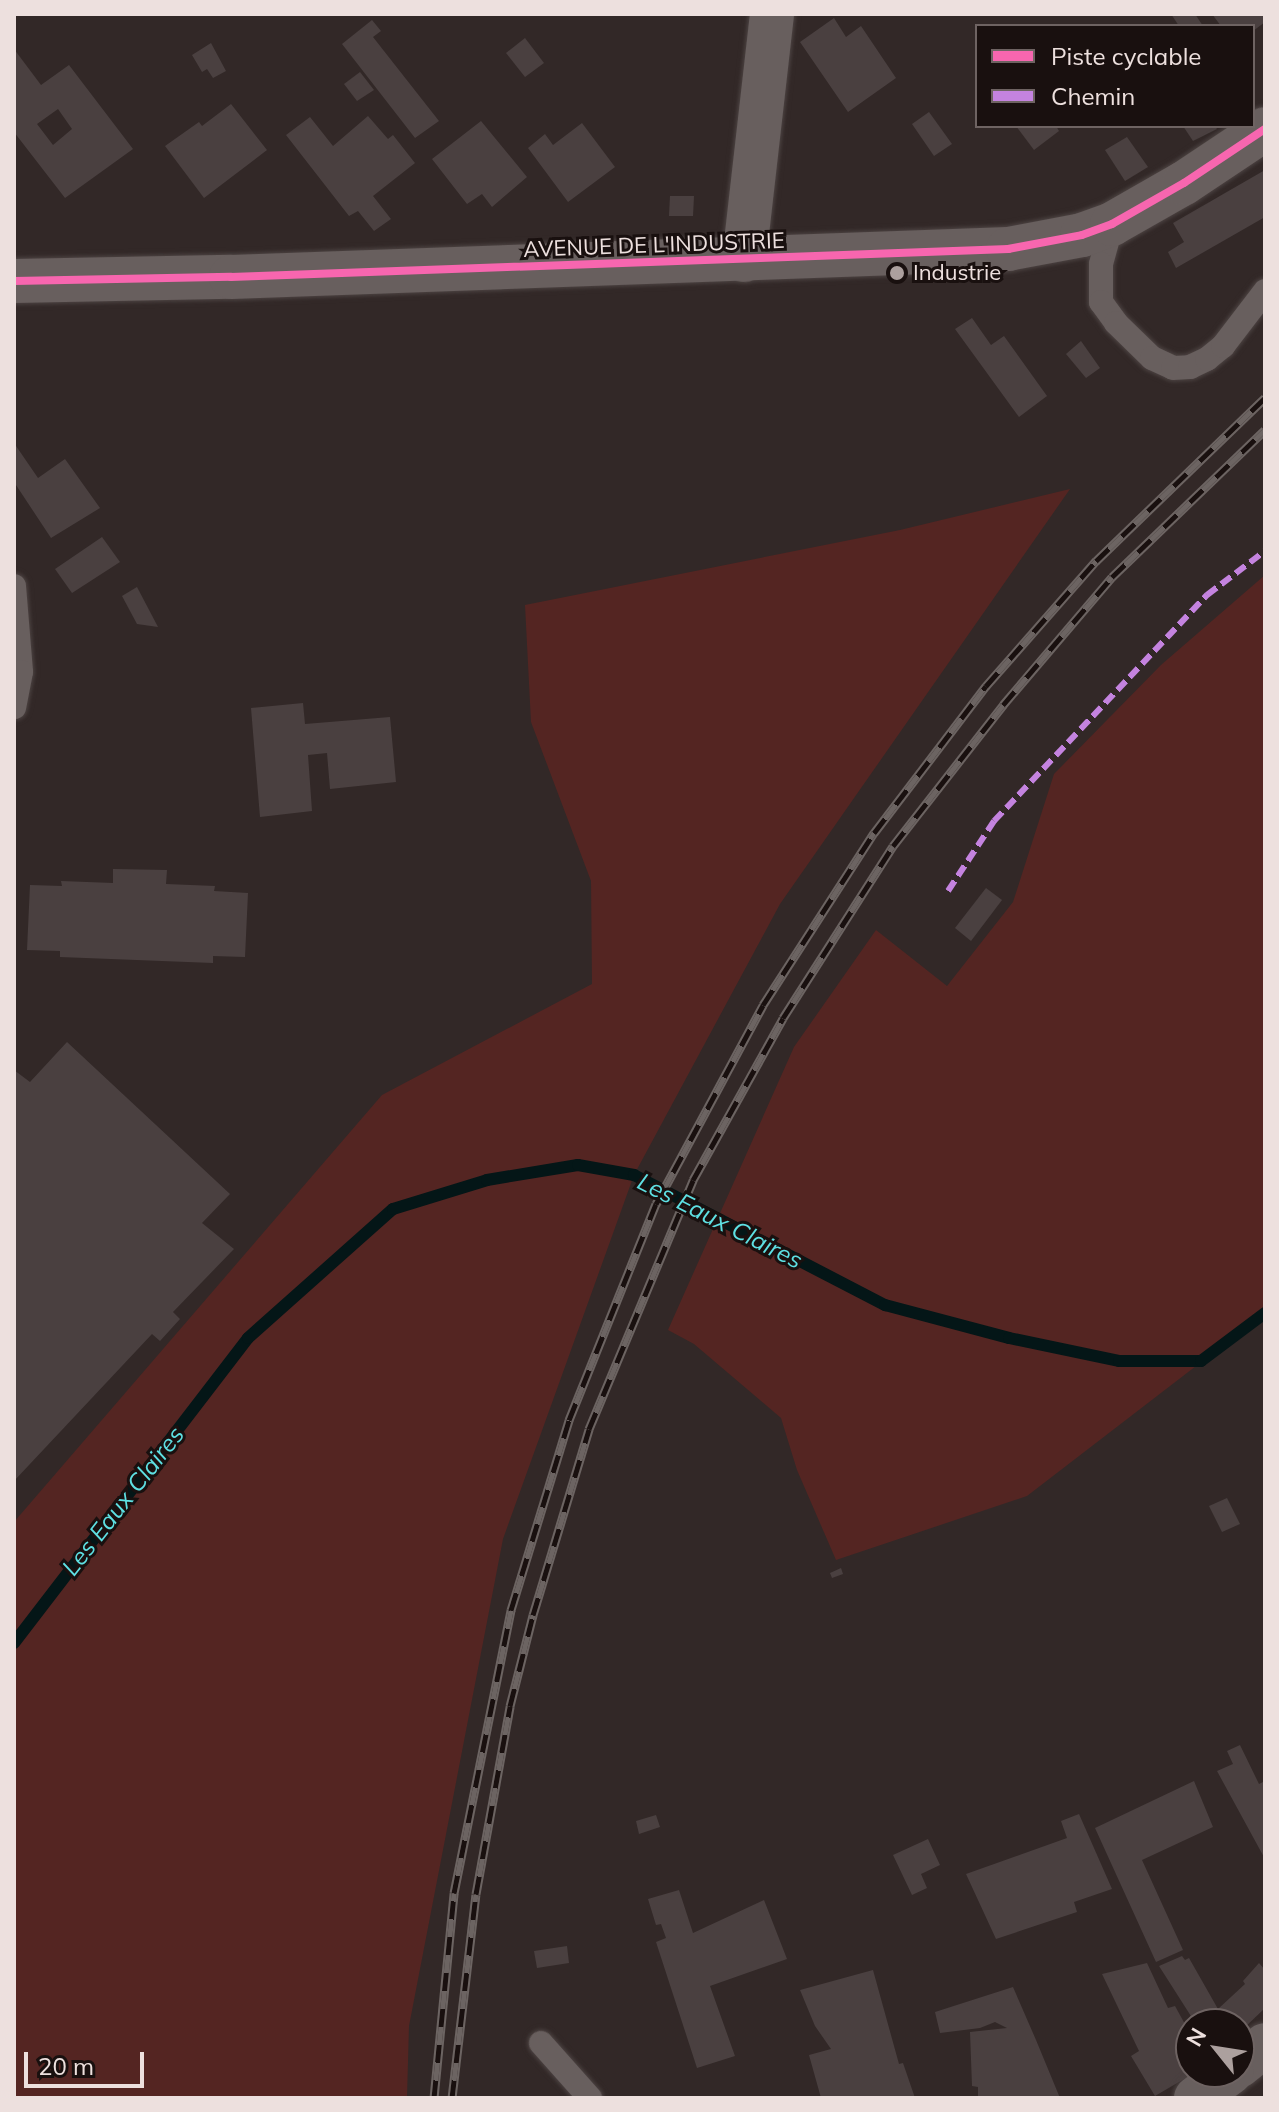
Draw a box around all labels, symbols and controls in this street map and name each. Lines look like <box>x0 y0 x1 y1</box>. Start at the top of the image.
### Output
legend <box>975 24 1255 128</box>
text: Piste cyclable <box>1051 41 1201 71</box>
text: Chemin <box>1051 81 1135 111</box>
street label: AVENUE DE L'INDUSTRIE <box>523 227 785 263</box>
place label: Industrie <box>913 260 1001 286</box>
marker: Industrie <box>888 264 906 282</box>
water label: Les Eaux Claires <box>633 1167 807 1275</box>
water label: Les Eaux Claires <box>56 1421 190 1581</box>
north arrow <box>1175 2008 1255 2088</box>
text: N <box>1180 2023 1212 2051</box>
scale bar <box>28 2036 148 2086</box>
text: 20 m <box>38 2051 94 2081</box>

